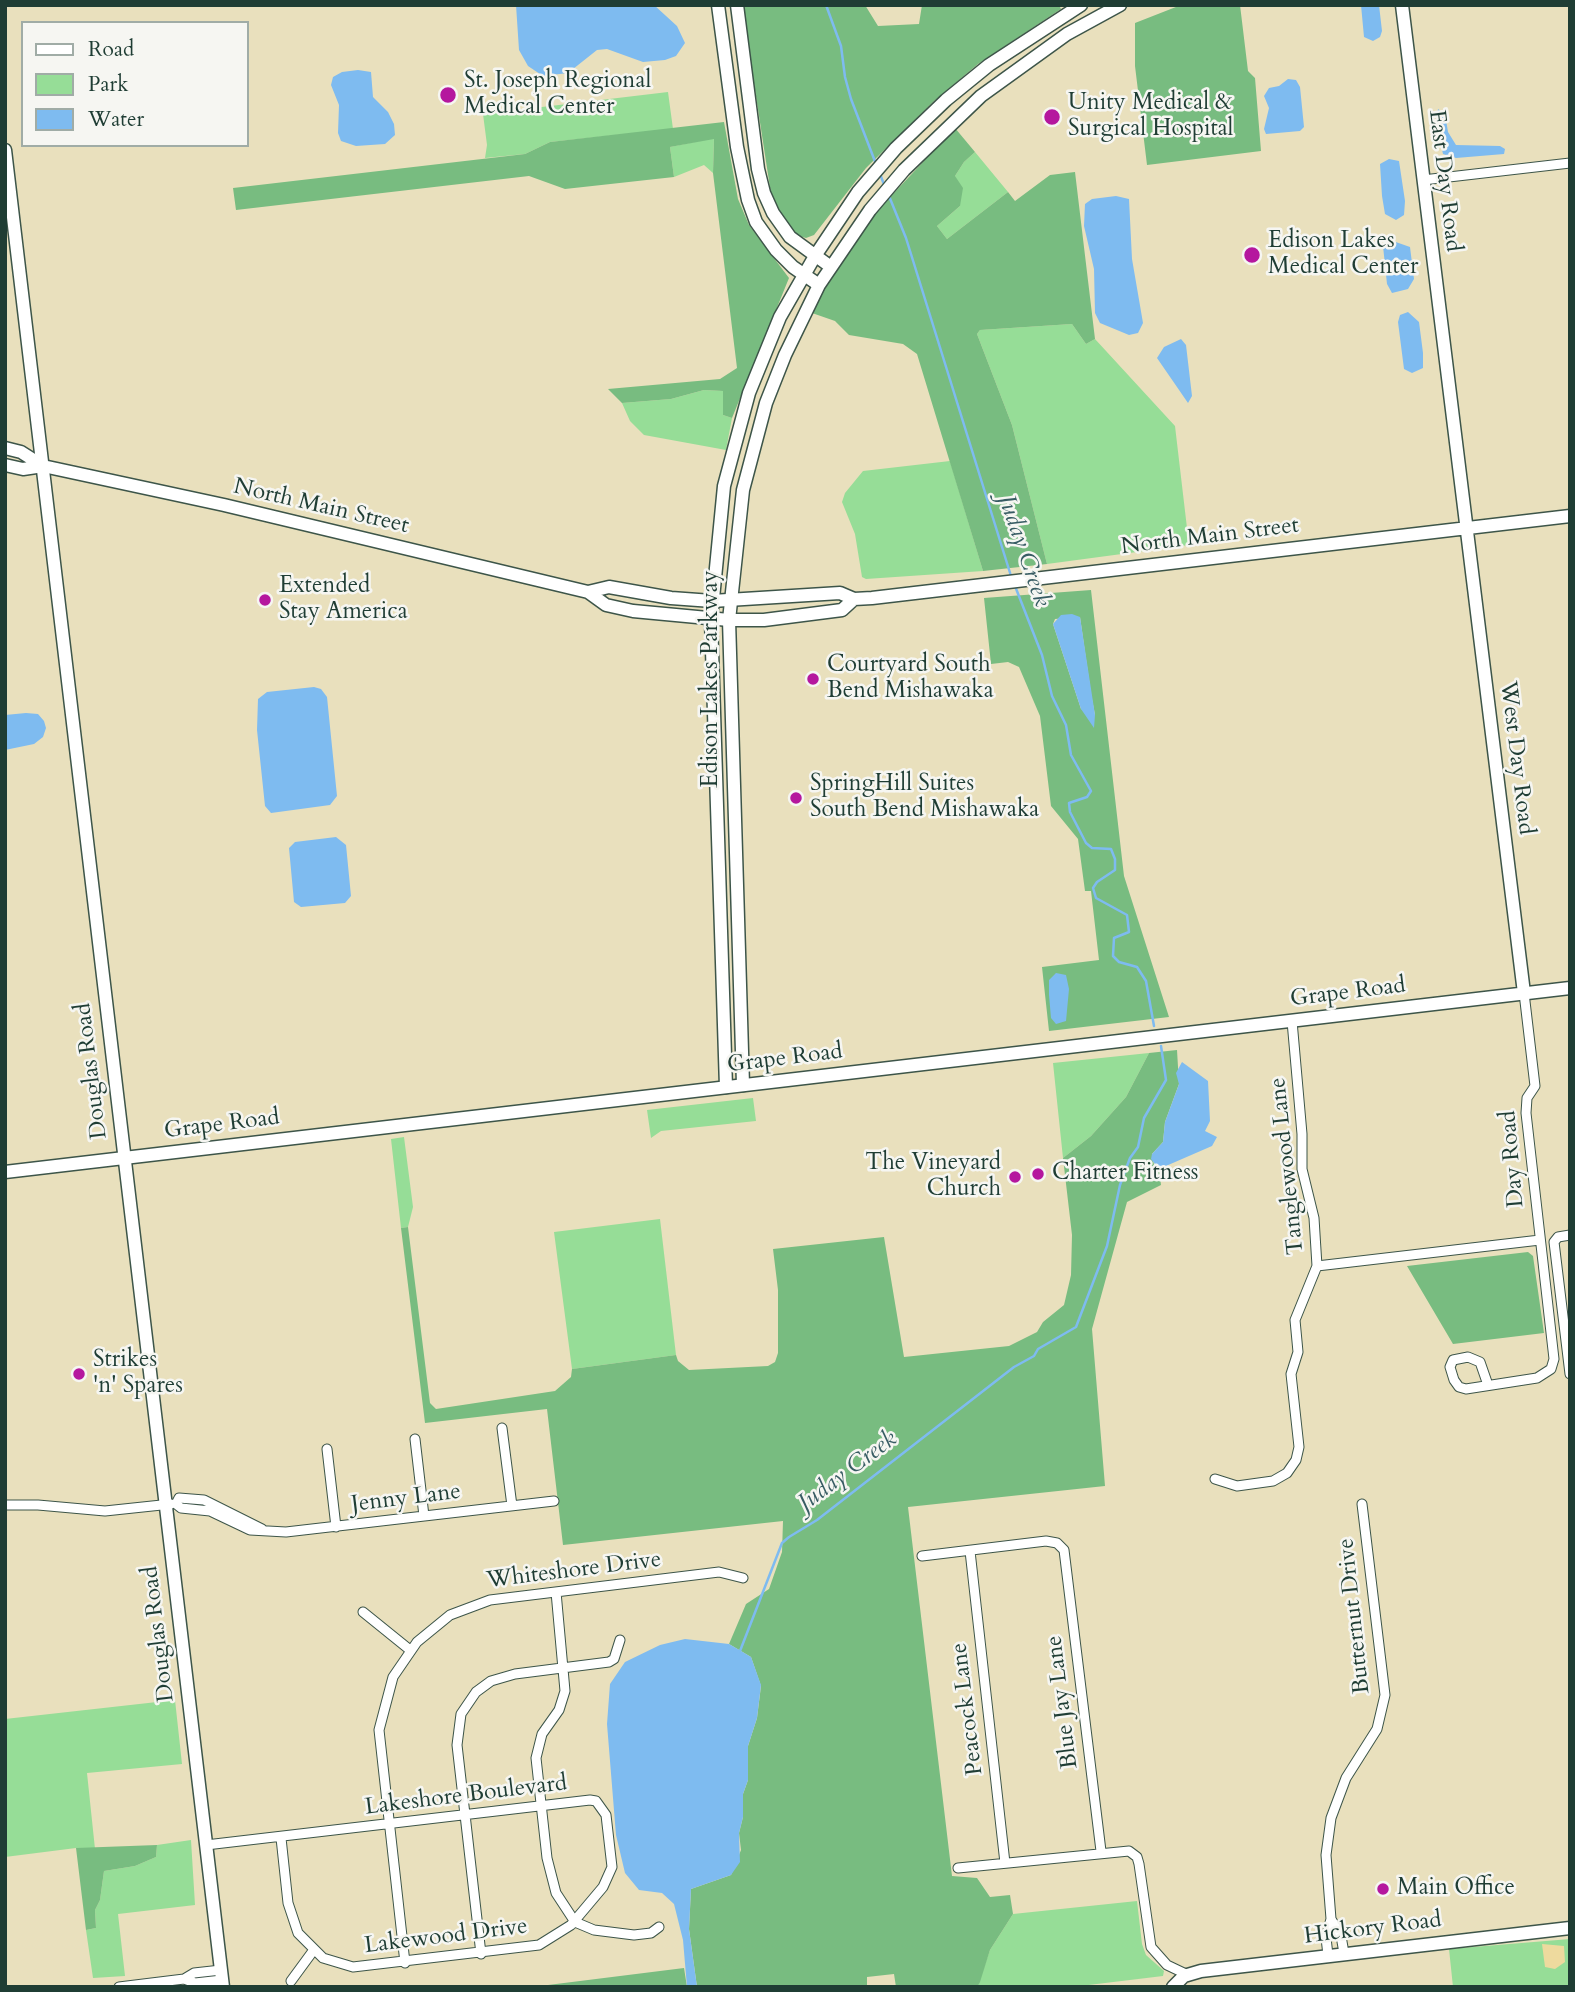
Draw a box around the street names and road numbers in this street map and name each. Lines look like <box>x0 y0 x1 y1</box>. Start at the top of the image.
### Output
street label: East Day Road <box>1422 108 1466 254</box>
street label: North Main Street <box>231 473 411 541</box>
street label: North Main Street <box>1119 512 1301 562</box>
street label: Edison Lakes Parkway <box>698 570 726 788</box>
street label: West Day Road <box>1493 680 1539 836</box>
street label: Grape Road <box>1289 972 1407 1014</box>
street label: Douglas Road <box>70 1001 114 1141</box>
street label: Grape Road <box>726 1038 844 1080</box>
street label: Tanglewood Lane <box>1265 1076 1311 1256</box>
street label: Grape Road <box>163 1104 281 1146</box>
street label: Day Road <box>1495 1109 1531 1209</box>
street label: Jenny Lane <box>350 1479 462 1519</box>
street label: Butternut Drive <box>1333 1537 1377 1695</box>
street label: Whiteshore Drive <box>485 1547 663 1595</box>
street label: Douglas Road <box>137 1564 181 1704</box>
street label: Blue Jay Lane <box>1041 1634 1085 1770</box>
street label: Peacock Lane <box>946 1641 990 1777</box>
street label: Lakeshore Boulevard <box>363 1770 569 1822</box>
street label: Hickory Road <box>1303 1907 1443 1951</box>
street label: Lakewood Drive <box>363 1913 529 1961</box>

